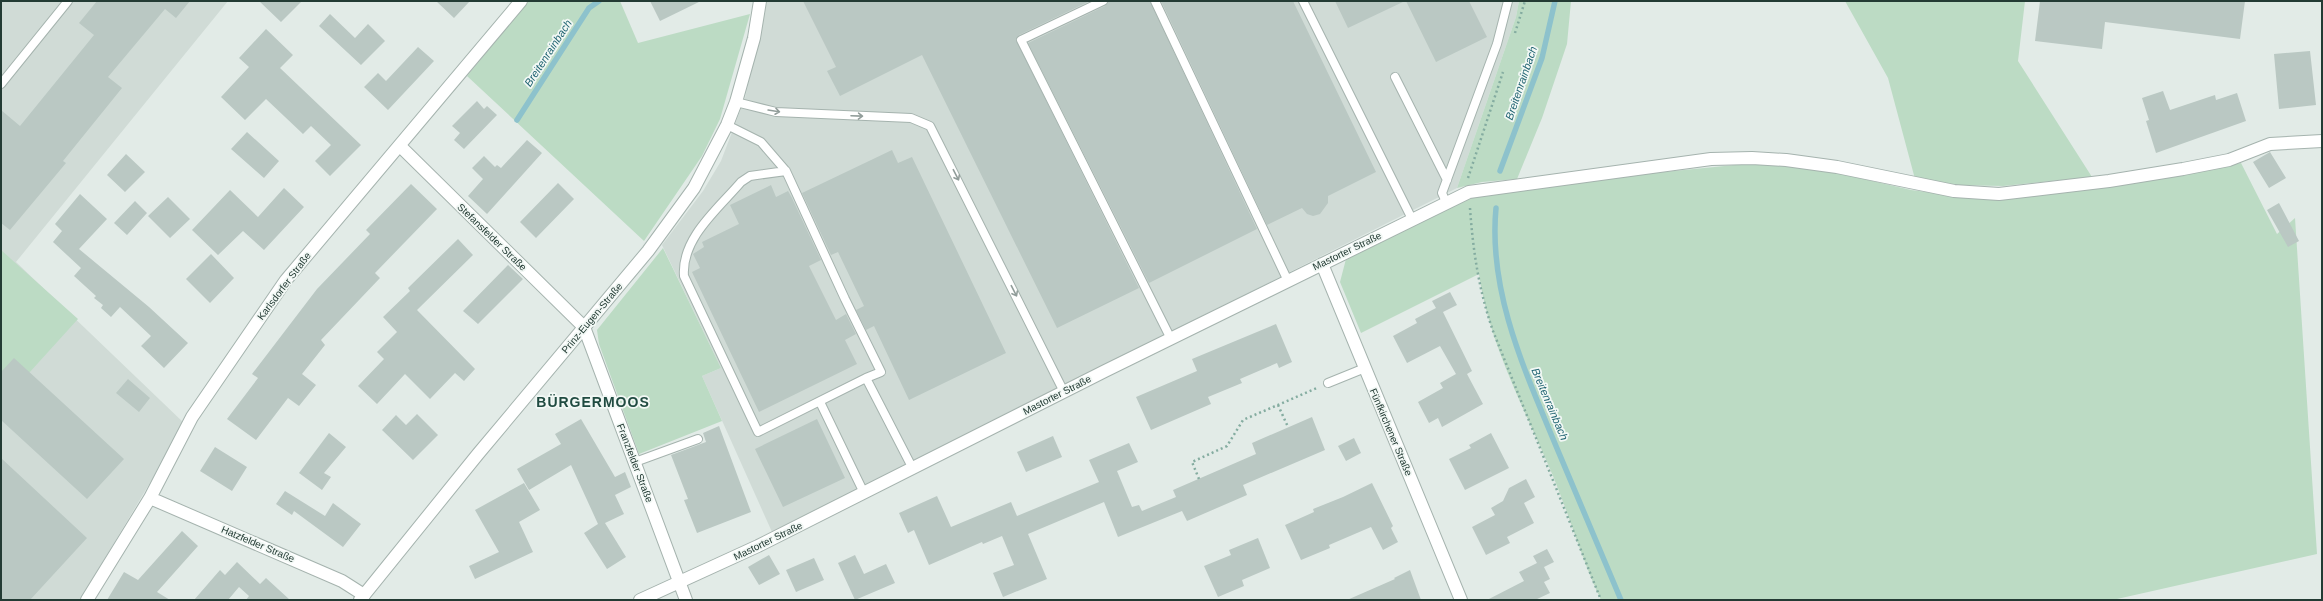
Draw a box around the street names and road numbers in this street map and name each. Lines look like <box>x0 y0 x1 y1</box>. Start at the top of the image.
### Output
street label: Stefansfelder Straße <box>455 201 529 273</box>
street label: Mastorter Straße <box>1311 229 1384 272</box>
street label: Karlsdorfer Straße <box>255 250 313 322</box>
street label: Prinz-Eugen-Straße <box>559 280 625 355</box>
street label: Mastorter Straße <box>1021 373 1093 417</box>
street label: Fünfkirchener Straße <box>1368 387 1415 478</box>
street label: Franzfelder Straße <box>615 422 655 504</box>
street label: Mastorter Straße <box>732 519 805 562</box>
street label: Hatzfelder Straße <box>220 524 297 565</box>

